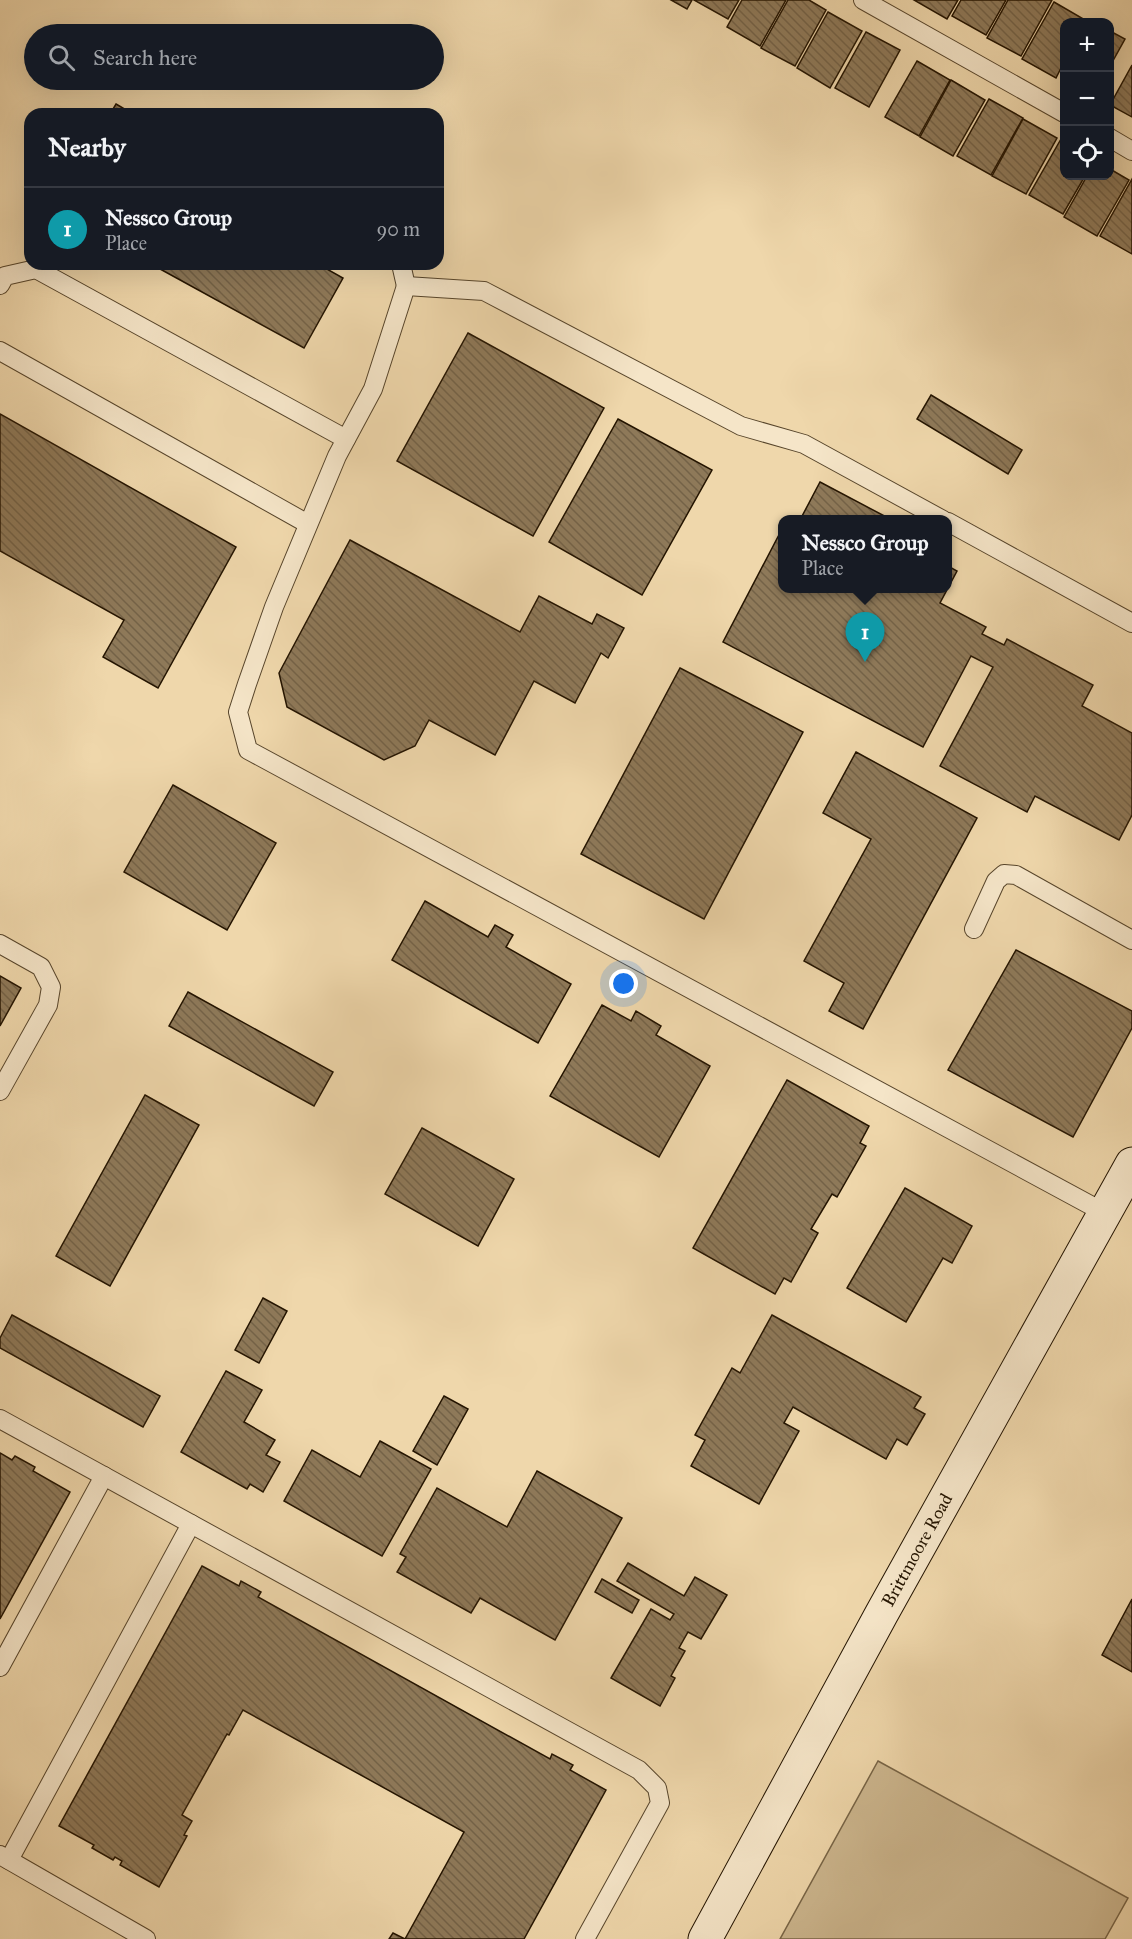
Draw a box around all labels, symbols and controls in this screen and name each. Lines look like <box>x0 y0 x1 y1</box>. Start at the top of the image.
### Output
map controls <box>1060 18 1114 180</box>
button: + <box>1060 18 1114 72</box>
search box <box>24 24 444 90</box>
icon: search <box>45 41 78 74</box>
text: Search here <box>93 44 197 71</box>
button: − <box>1060 72 1114 126</box>
button: locate <box>1060 126 1114 180</box>
text: Nearby <box>48 131 126 163</box>
text: Nessco Group <box>105 204 232 231</box>
text: 1 <box>64 217 71 241</box>
text: 90 m <box>377 217 420 241</box>
text: Place <box>105 231 147 255</box>
popup <box>778 515 952 593</box>
text: Nessco Group <box>802 529 929 556</box>
text: Place <box>802 556 844 580</box>
pin: 1 <box>846 612 884 662</box>
your location <box>609 969 638 998</box>
street label: Brittmoore Road <box>877 1490 957 1610</box>

